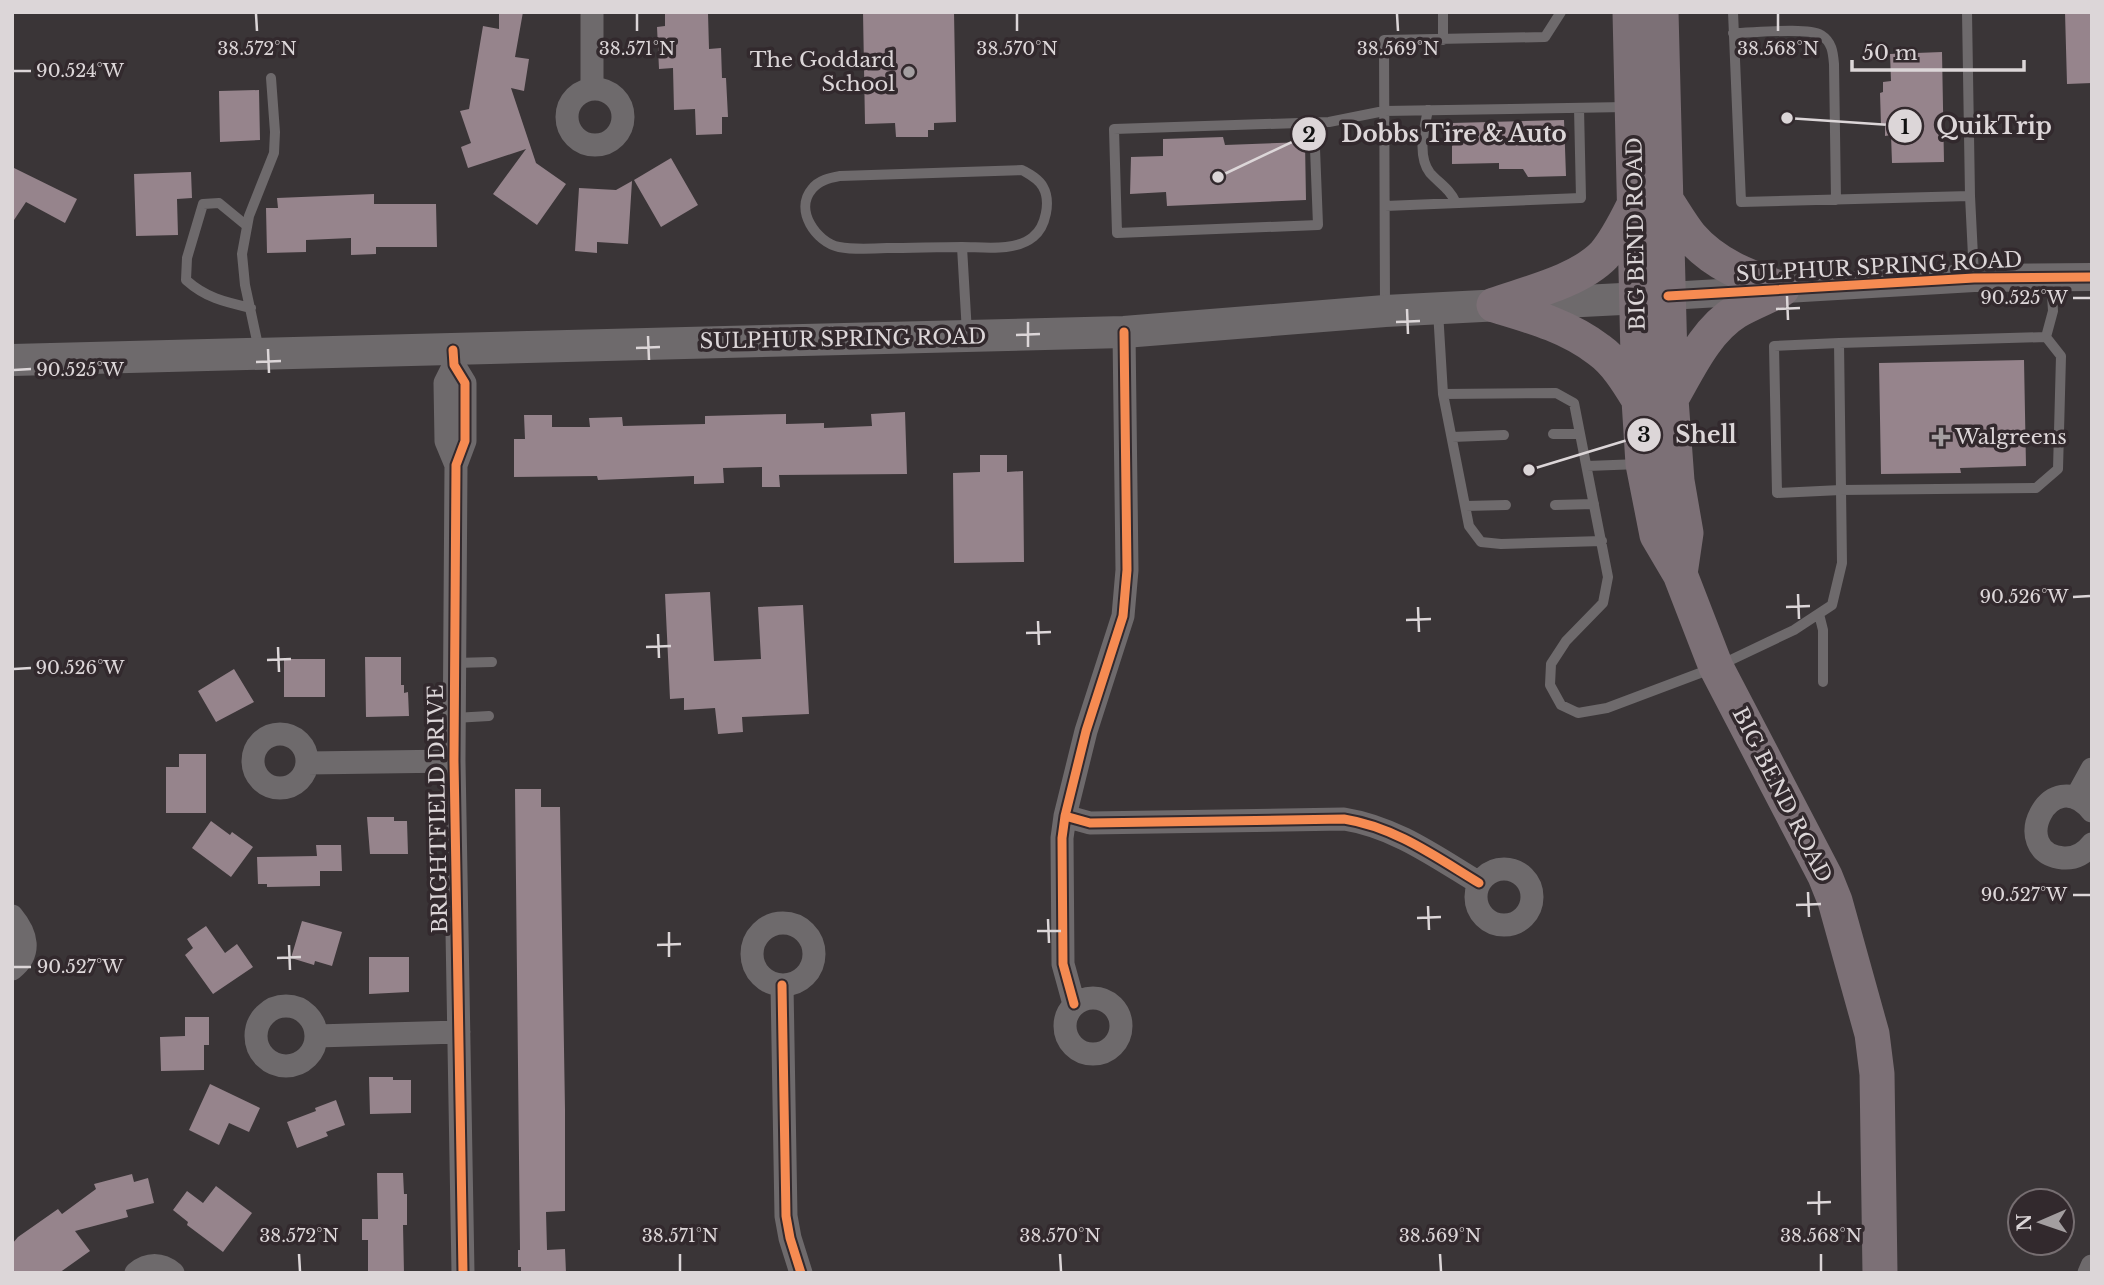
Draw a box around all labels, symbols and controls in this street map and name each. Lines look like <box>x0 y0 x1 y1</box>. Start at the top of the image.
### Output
scale bar <box>1852 28 2024 72</box>
text: 38.572°N <box>217 38 297 60</box>
text: 38.571°N <box>599 38 675 60</box>
text: 38.570°N <box>976 38 1058 60</box>
text: 38.569°N <box>1357 38 1439 60</box>
text: 38.568°N <box>1737 38 1819 60</box>
text: 50 m <box>1862 40 1918 66</box>
place label: The Goddard School <box>750 47 895 97</box>
text: 90.524°W <box>36 60 125 82</box>
marker: The Goddard School <box>901 64 917 80</box>
callout: QuikTrip <box>1887 104 2066 148</box>
callout: Dobbs Tire & Auto <box>1292 112 1582 156</box>
text: QuikTrip <box>1936 112 2052 140</box>
text: 1 <box>1900 114 1910 140</box>
text: Dobbs Tire & Auto <box>1341 120 1567 148</box>
text: 2 <box>1302 122 1316 148</box>
street label: BIG BEND ROAD <box>1621 137 1651 331</box>
street label: SULPHUR SPRING ROAD <box>1735 247 2023 287</box>
text: 90.525°W <box>1980 287 2069 309</box>
street label: SULPHUR SPRING ROAD <box>699 324 987 354</box>
text: 90.525°W <box>36 359 125 381</box>
callout: Shell <box>1626 413 1750 457</box>
text: Shell <box>1675 421 1737 449</box>
text: 3 <box>1637 422 1651 448</box>
place label: Walgreens <box>1954 424 2067 450</box>
marker: Walgreens <box>1933 429 1949 445</box>
text: 90.526°W <box>1979 586 2069 608</box>
text: 90.526°W <box>35 657 125 679</box>
street label: BRIGHTFIELD DRIVE <box>423 684 453 934</box>
street label: BIG BEND ROAD <box>1727 703 1837 887</box>
text: 90.527°W <box>1981 884 2068 906</box>
text: 90.527°W <box>37 956 124 978</box>
north arrow <box>2006 1187 2076 1257</box>
text: N <box>2013 1213 2036 1232</box>
text: 38.572°N <box>259 1225 339 1247</box>
text: 38.571°N <box>642 1225 718 1247</box>
text: 38.570°N <box>1019 1225 1101 1247</box>
text: 38.569°N <box>1399 1225 1481 1247</box>
text: 38.568°N <box>1780 1225 1862 1247</box>

